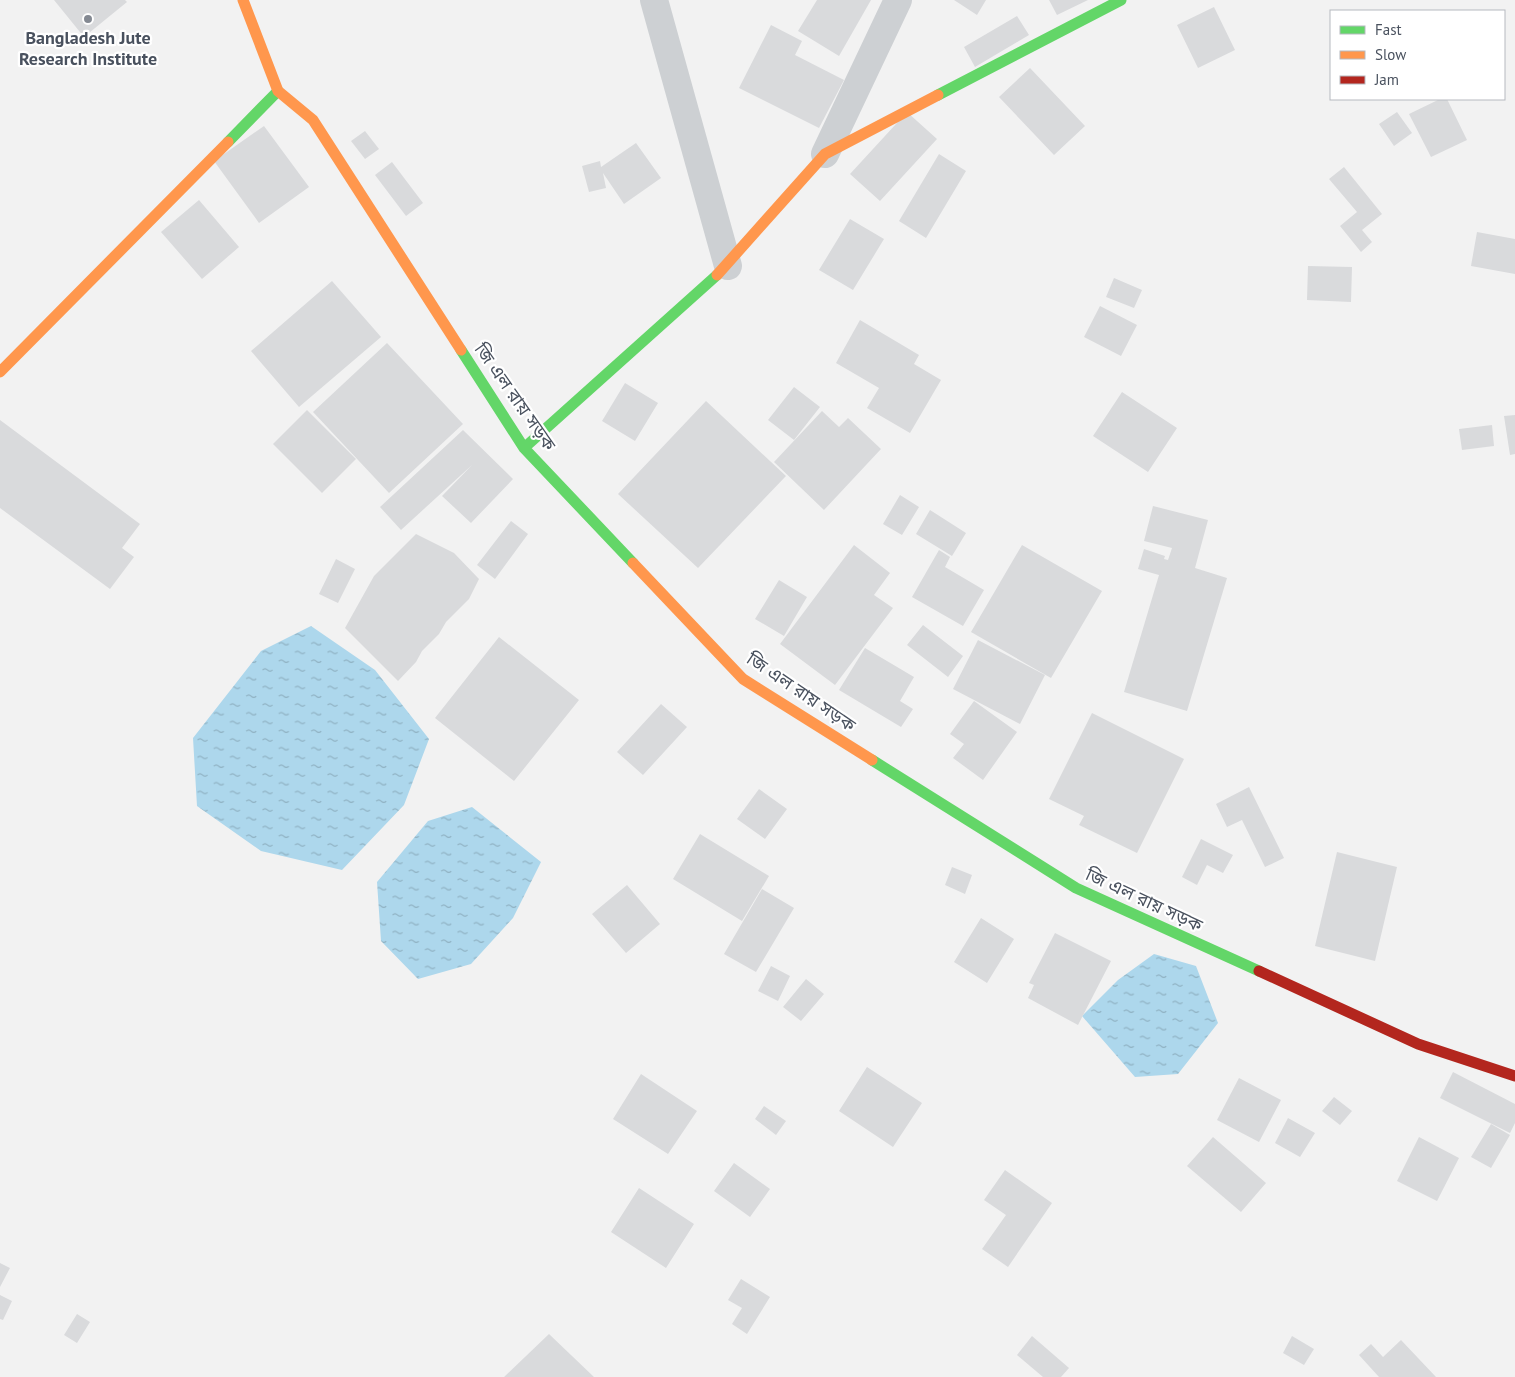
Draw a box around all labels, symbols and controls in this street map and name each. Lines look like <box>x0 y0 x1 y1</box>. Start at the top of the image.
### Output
legend <box>1330 10 1505 100</box>
marker: Bangladesh Jute Research Institute <box>82 13 94 25</box>
text: Fast <box>1375 20 1402 39</box>
place label: Bangladesh Jute Research Institute <box>19 26 157 70</box>
text: Slow <box>1375 45 1406 64</box>
text: Jam <box>1374 70 1399 89</box>
street label: জি এল রায় সড়ক <box>469 338 561 455</box>
street label: জি এল রায় সড়ক <box>742 646 860 737</box>
street label: জি এল রায় সড়ক <box>1081 862 1207 937</box>

